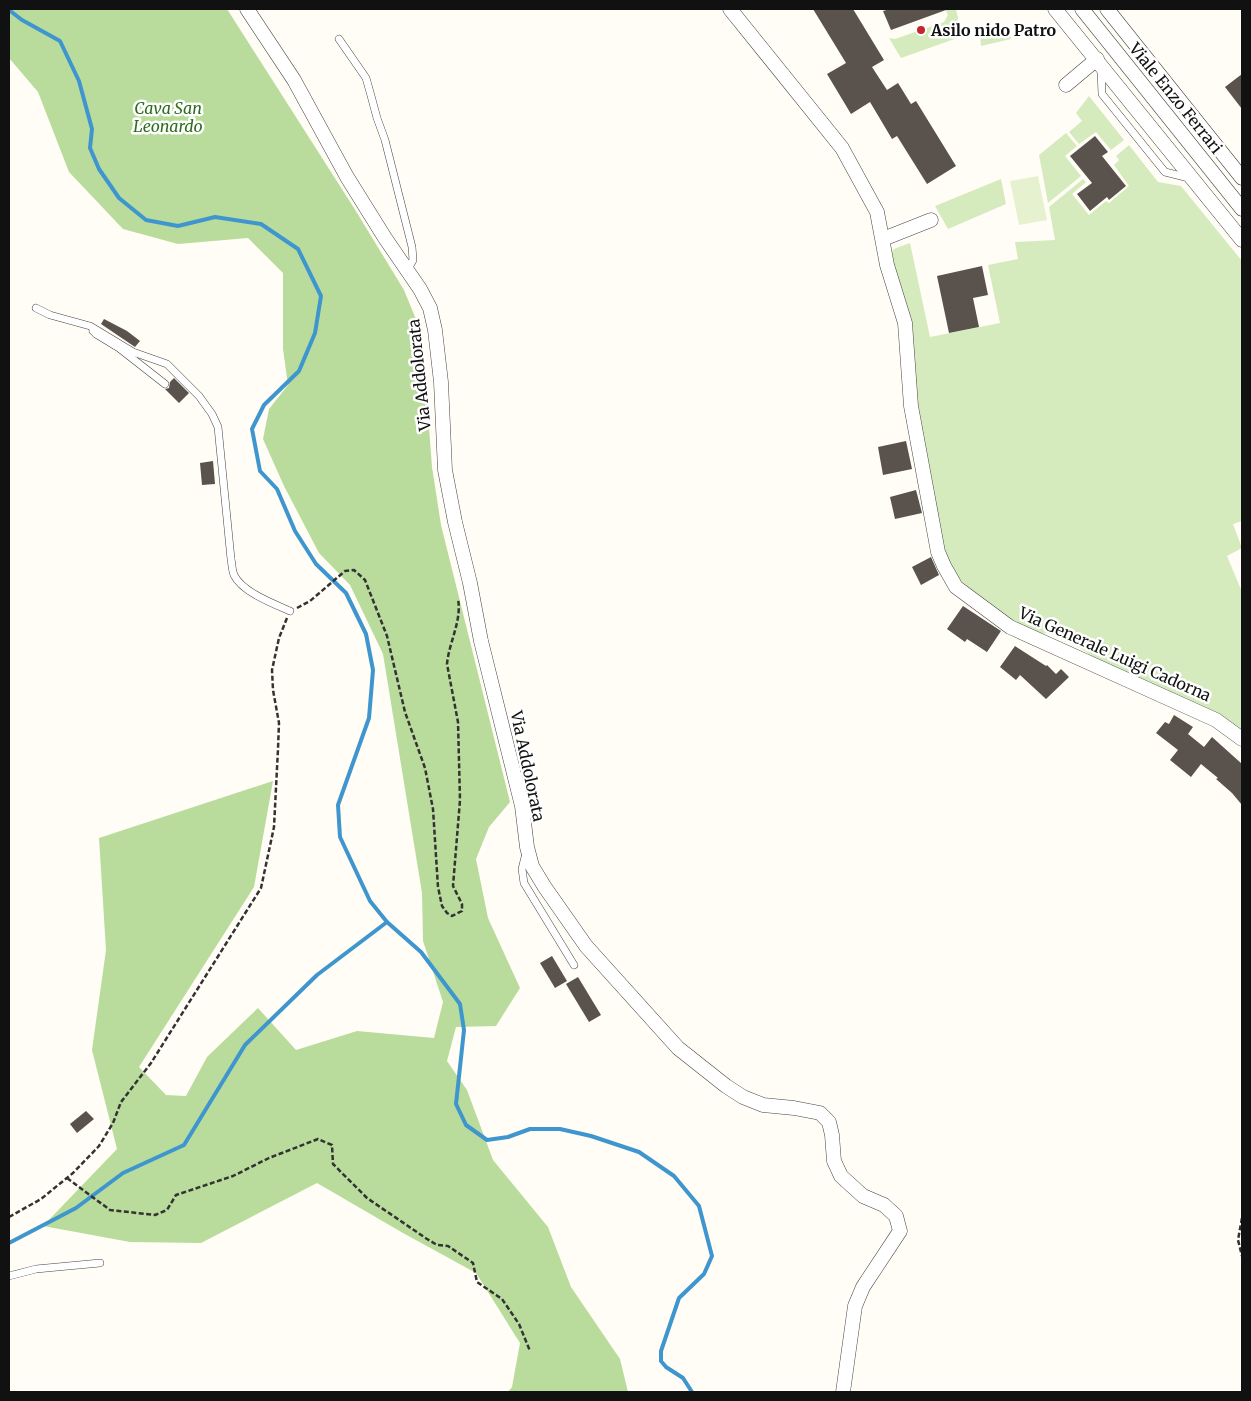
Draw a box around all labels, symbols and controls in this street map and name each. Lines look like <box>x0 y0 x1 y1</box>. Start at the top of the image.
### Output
place label: Asilo nido Patro <box>930 20 1057 40</box>
marker: Asilo nido Patro <box>915 24 927 36</box>
street label: Viale Enzo Ferrari <box>1125 38 1227 157</box>
park label: Cava San Leonardo <box>133 98 203 136</box>
street label: Via Addolorata <box>403 318 435 433</box>
street label: Via Generale Luigi Cadorna <box>1015 602 1215 706</box>
street label: Via Addolorata <box>506 708 550 824</box>

